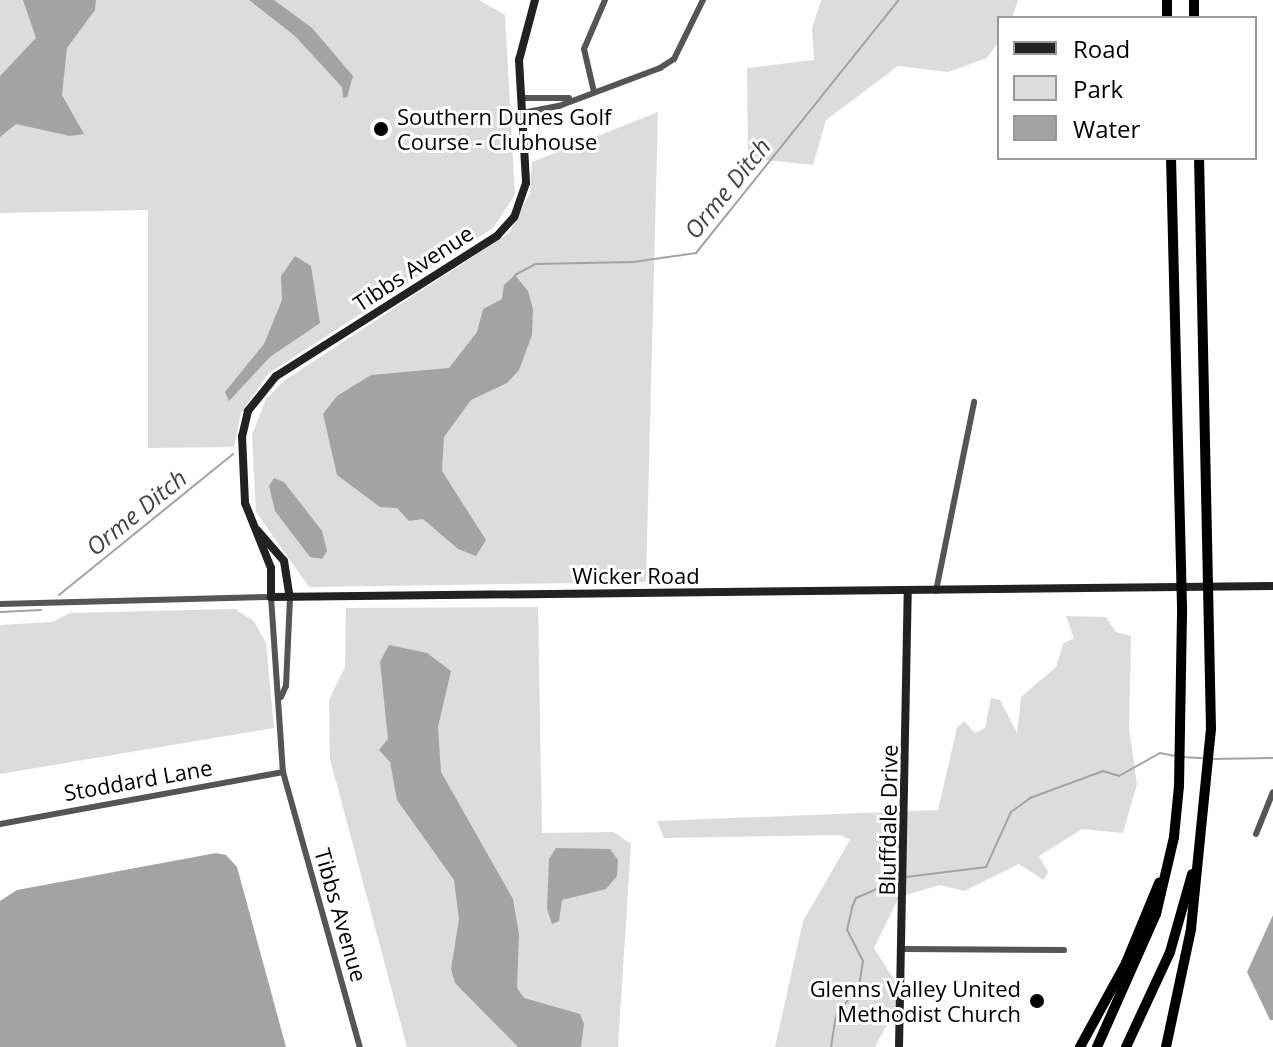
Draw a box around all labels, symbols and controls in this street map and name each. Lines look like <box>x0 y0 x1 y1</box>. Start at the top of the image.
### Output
legend <box>997 16 1257 160</box>
text: Road <box>1073 32 1130 65</box>
text: Park <box>1073 72 1123 105</box>
place label: Southern Dunes Golf Course - Clubhouse <box>397 103 611 154</box>
text: Water <box>1073 112 1140 145</box>
marker: Southern Dunes Golf Course - Clubhouse <box>372 120 390 138</box>
water label: Orme Ditch <box>678 132 776 244</box>
street label: Tibbs Avenue <box>348 220 478 316</box>
water label: Orme Ditch <box>80 463 192 561</box>
street label: Wicker Road <box>572 563 700 589</box>
street label: Bluffdale Drive <box>873 744 903 896</box>
street label: Stoddard Lane <box>62 754 214 806</box>
street label: Tibbs Avenue <box>309 845 373 985</box>
place label: Glenns Valley United Methodist Church <box>810 975 1021 1026</box>
marker: Glenns Valley United Methodist Church <box>1028 992 1046 1010</box>

